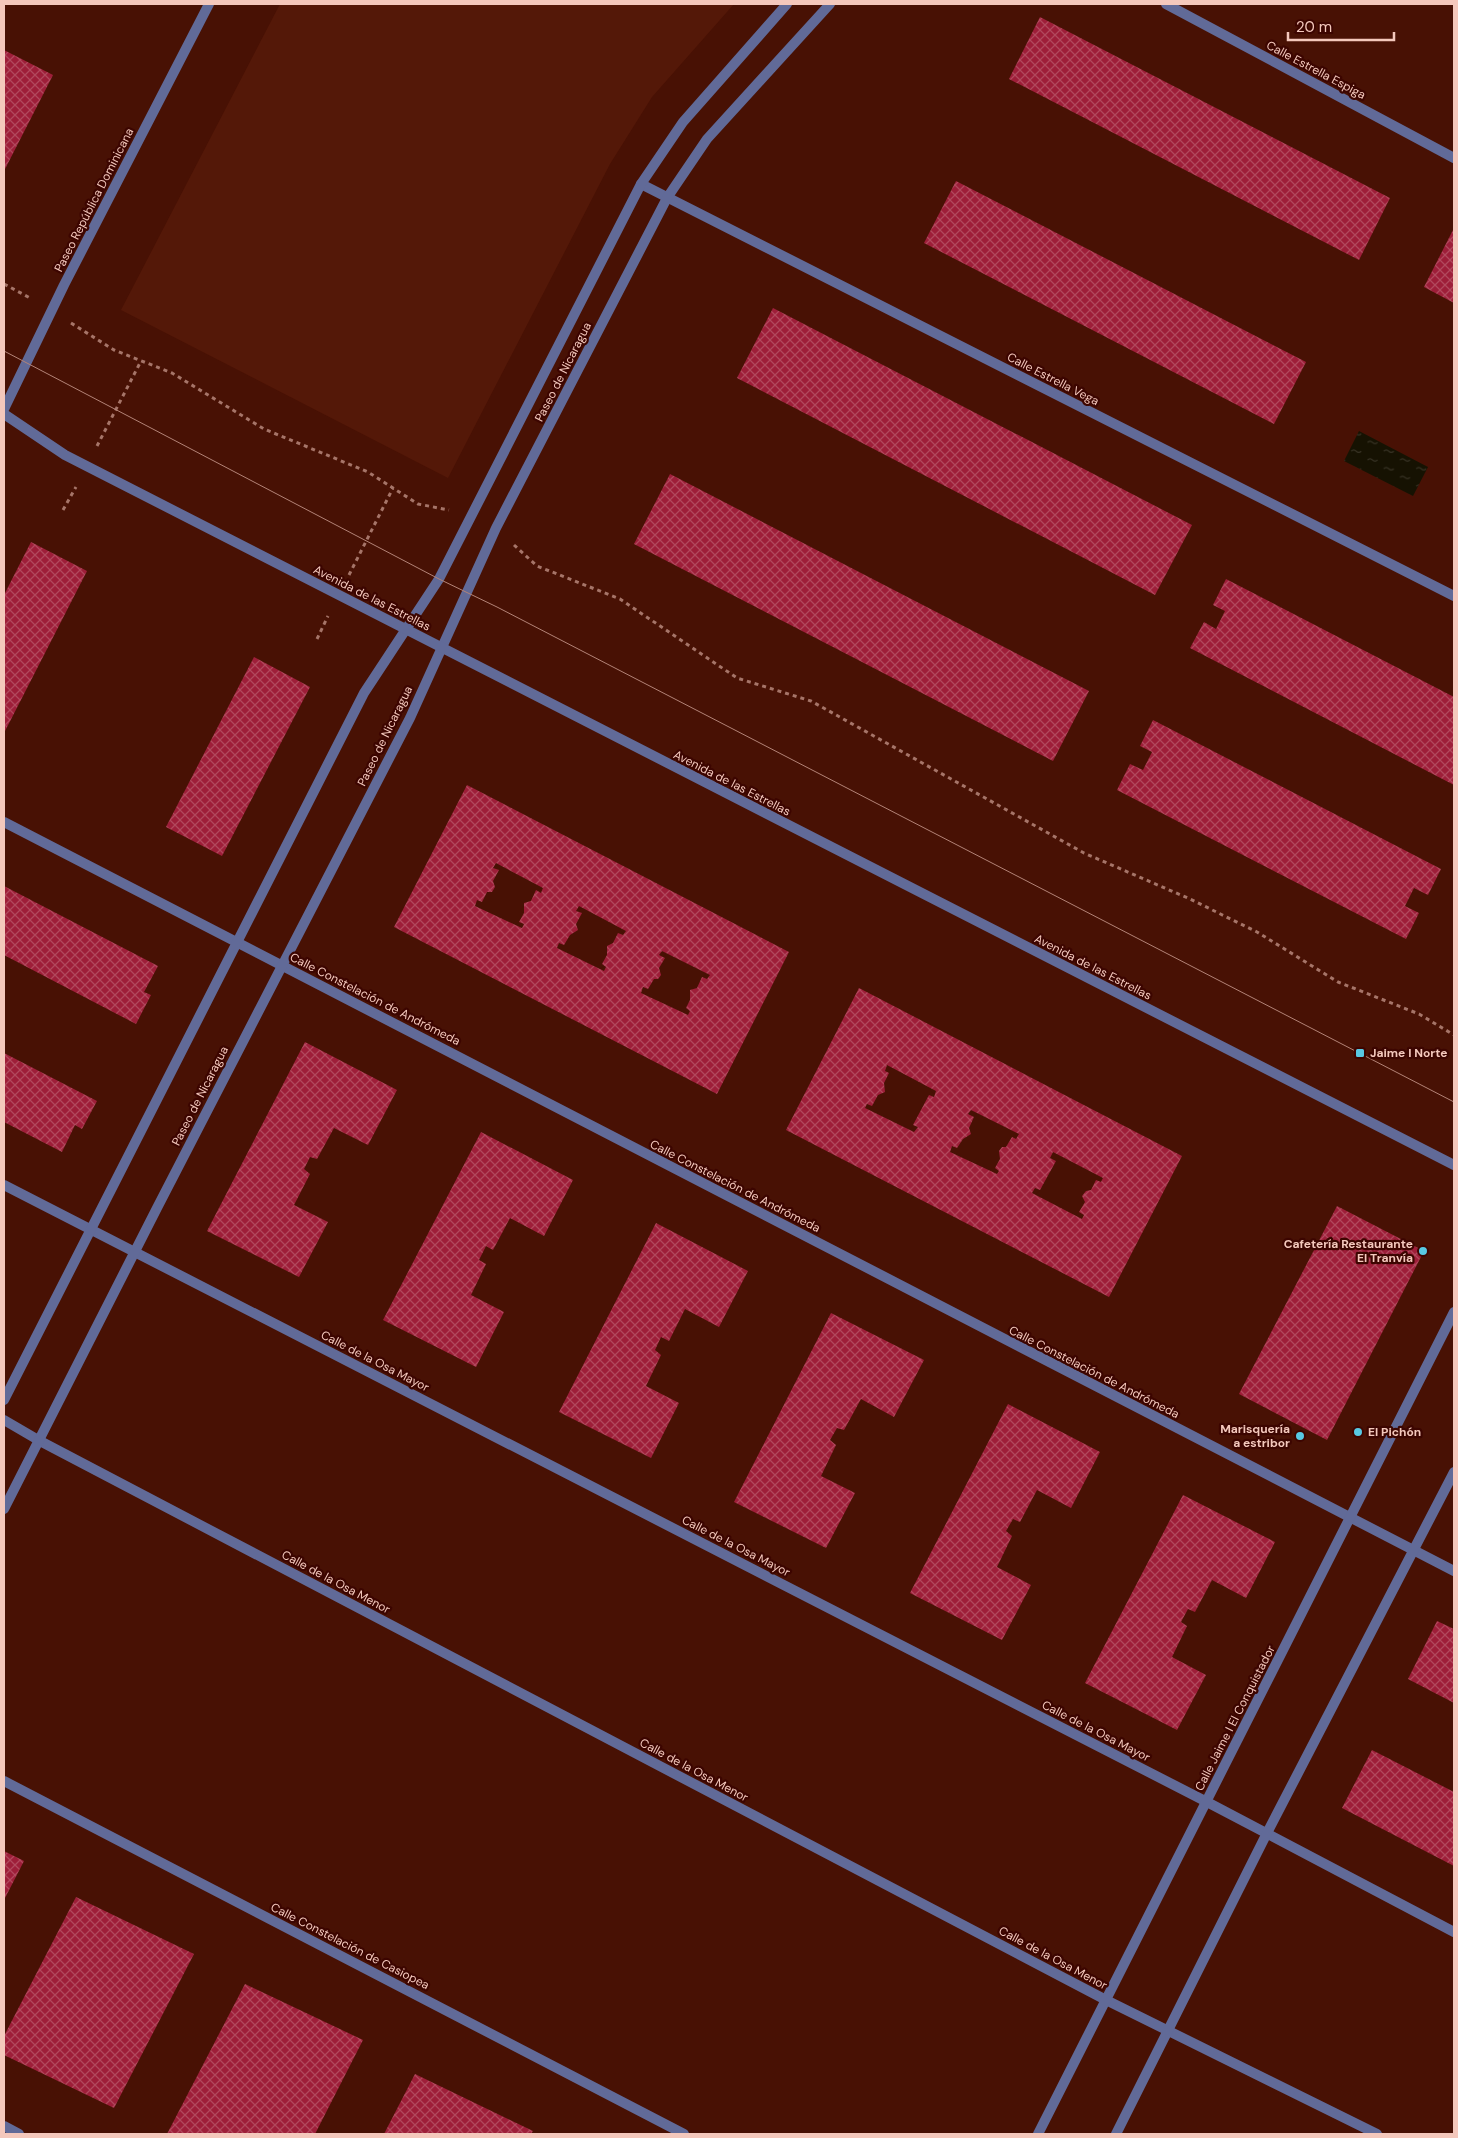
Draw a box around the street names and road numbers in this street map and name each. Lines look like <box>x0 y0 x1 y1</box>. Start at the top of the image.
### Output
street label: Calle Estrella Espiga <box>1264 37 1368 103</box>
street label: Paseo República Dominicana <box>51 125 137 275</box>
street label: Paseo de Nicaragua <box>531 320 595 424</box>
street label: Calle Estrella Vega <box>1004 349 1102 409</box>
street label: Avenida de las Estrellas <box>311 562 433 634</box>
street label: Paseo de Nicaragua <box>354 683 416 789</box>
street label: Avenida de las Estrellas <box>671 747 793 819</box>
street label: Avenida de las Estrellas <box>1032 931 1154 1003</box>
street label: Calle Constelación de Andrómeda <box>287 949 463 1049</box>
street label: Paseo de Nicaragua <box>168 1044 232 1148</box>
street label: Calle Constelación de Andrómeda <box>647 1136 823 1236</box>
street label: Calle Constelación de Andrómeda <box>1006 1322 1182 1422</box>
street label: Calle de la Osa Mayor <box>318 1327 432 1396</box>
street label: Calle de la Osa Mayor <box>679 1512 793 1581</box>
street label: Calle de la Osa Menor <box>279 1547 394 1618</box>
street label: Calle Jaime I El Conquistador <box>1191 1642 1279 1793</box>
street label: Calle de la Osa Mayor <box>1039 1697 1153 1766</box>
street label: Calle de la Osa Menor <box>637 1735 752 1806</box>
street label: Calle Constelación de Casiopea <box>268 1899 432 1993</box>
street label: Calle de la Osa Menor <box>996 1923 1111 1994</box>

